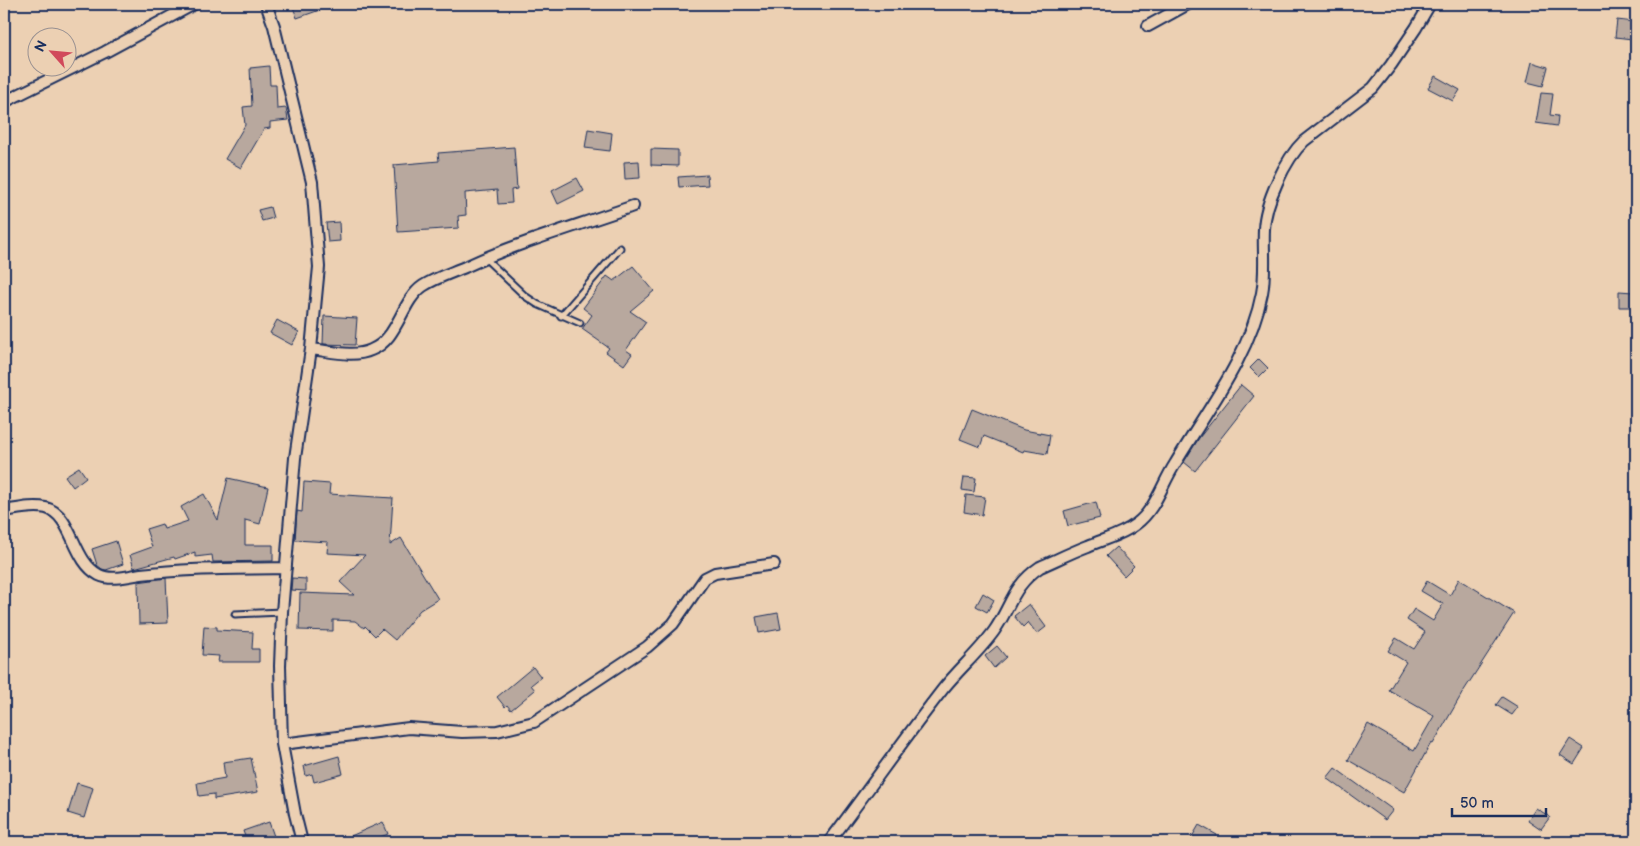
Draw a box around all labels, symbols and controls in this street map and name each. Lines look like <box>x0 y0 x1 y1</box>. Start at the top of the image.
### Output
north arrow <box>28 28 78 78</box>
text: N <box>31 38 51 55</box>
scale bar <box>1452 786 1546 818</box>
text: 50 m <box>1460 794 1494 813</box>

